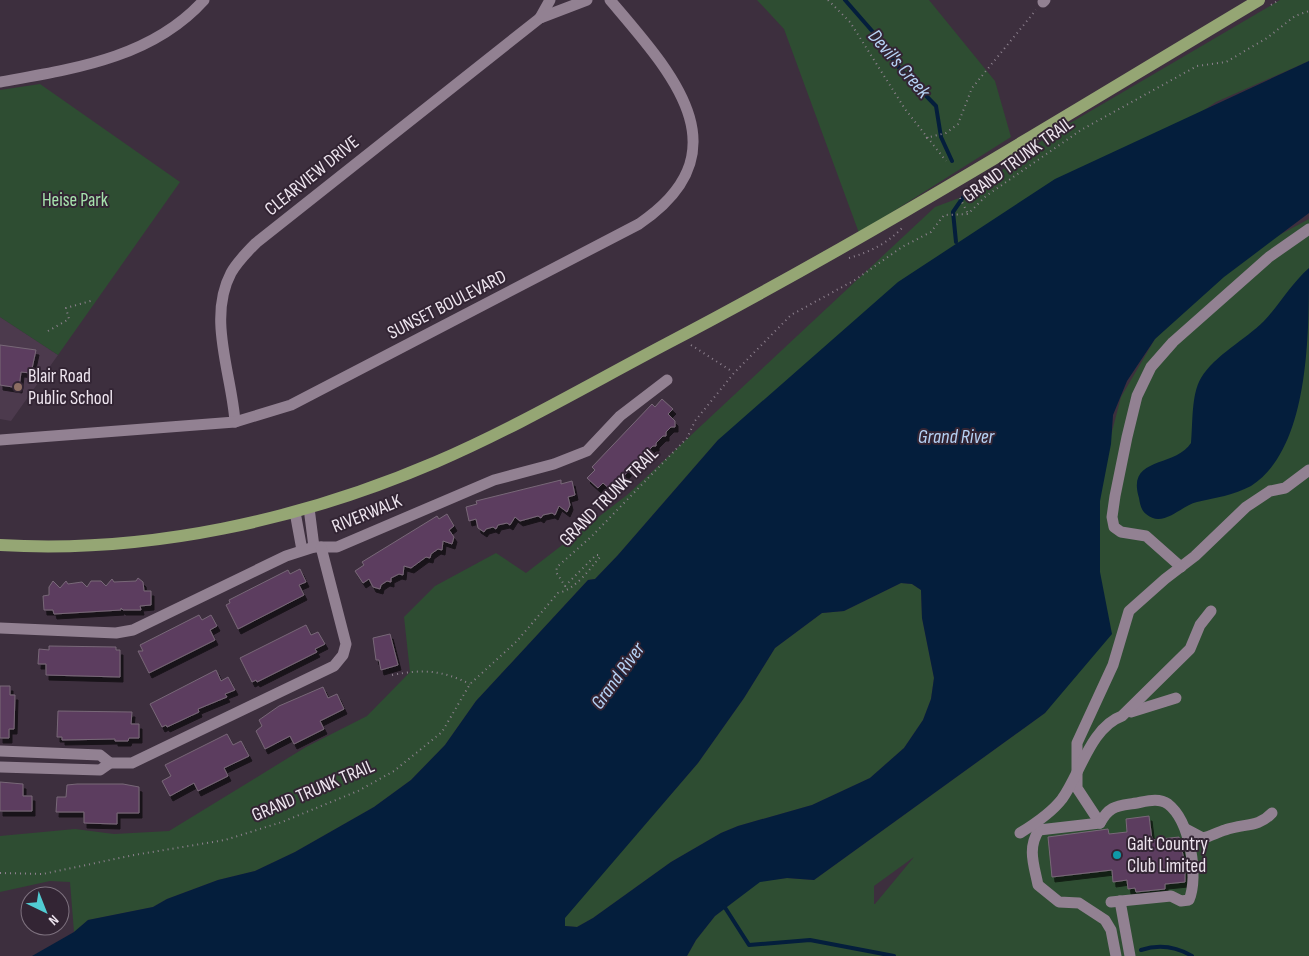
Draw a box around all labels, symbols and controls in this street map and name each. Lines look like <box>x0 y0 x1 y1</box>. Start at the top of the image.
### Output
water label: Devil's Creek <box>863 25 936 104</box>
street label: GRAND TRUNK TRAIL <box>958 112 1078 208</box>
street label: CLEARVIEW DRIVE <box>260 131 364 221</box>
park label: Heise Park <box>42 189 109 212</box>
street label: SUNSET BOULEVARD <box>384 265 510 345</box>
place label: Blair Road Public School <box>28 365 113 410</box>
marker: Blair Road Public School <box>12 381 24 393</box>
water label: Grand River <box>918 425 996 449</box>
street label: GRAND TRUNK TRAIL <box>555 443 663 551</box>
street label: RIVERWALK <box>329 489 406 538</box>
water label: Grand River <box>586 637 651 714</box>
street label: GRAND TRUNK TRAIL <box>248 755 378 827</box>
place label: Galt Country Club Limited <box>1127 833 1209 878</box>
marker: Galt Country Club Limited <box>1111 849 1123 861</box>
north arrow <box>20 886 70 936</box>
text: N <box>45 911 62 929</box>

